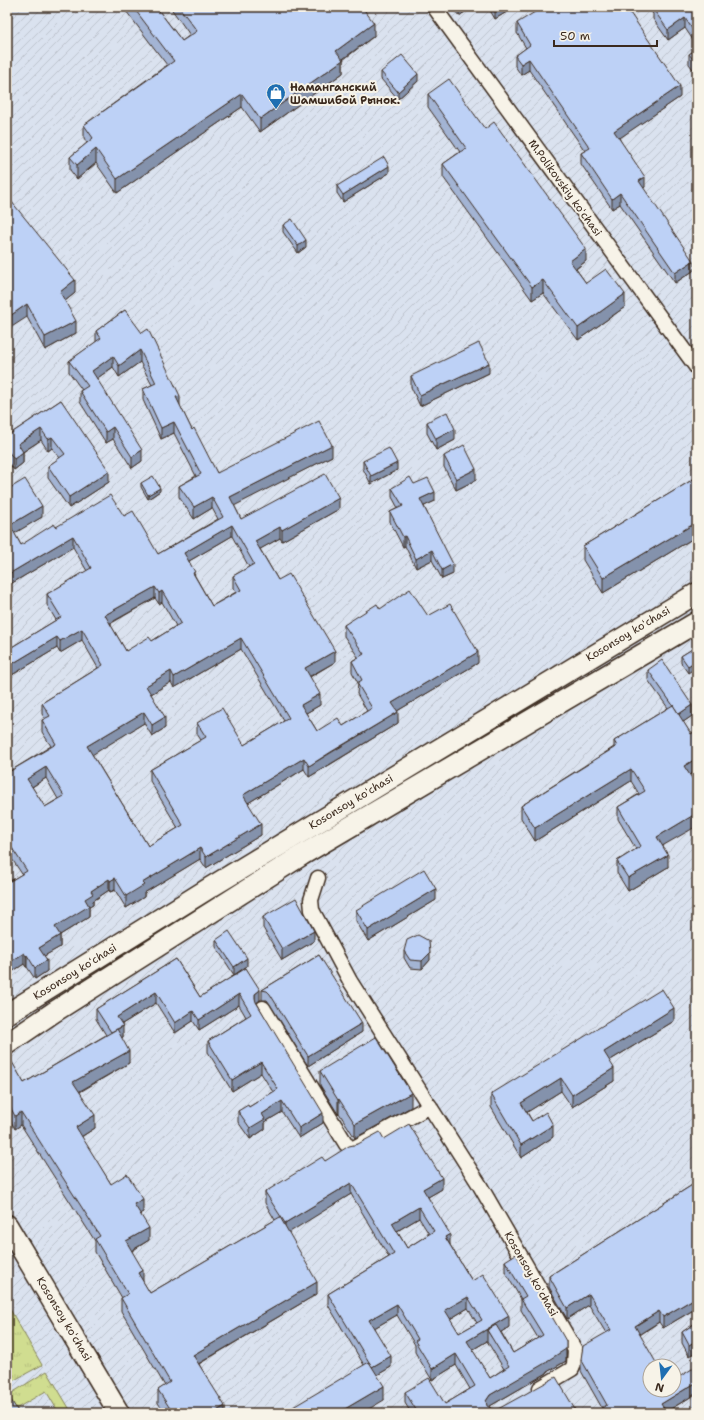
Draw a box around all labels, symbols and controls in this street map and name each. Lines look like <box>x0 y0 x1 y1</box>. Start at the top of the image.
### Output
scale bar <box>554 22 657 48</box>
text: 50 m <box>560 28 590 44</box>
place label: Наманганский Шамшибой Рынок. <box>290 80 400 108</box>
shop icon: Наманганский Шамшибой Рынок. <box>265 82 287 110</box>
street label: M.Polikovskiy koʻchasi <box>525 137 605 239</box>
street label: Kosonsoy koʻchasi <box>583 603 673 665</box>
street label: Kosonsoy koʻchasi <box>306 771 396 833</box>
street label: Kosonsoy koʻchasi <box>30 940 120 1004</box>
street label: Kosonsoy koʻchasi <box>501 1229 561 1319</box>
street label: Kosonsoy koʻchasi <box>33 1274 95 1364</box>
north arrow <box>642 1358 682 1398</box>
text: N <box>653 1379 666 1396</box>

